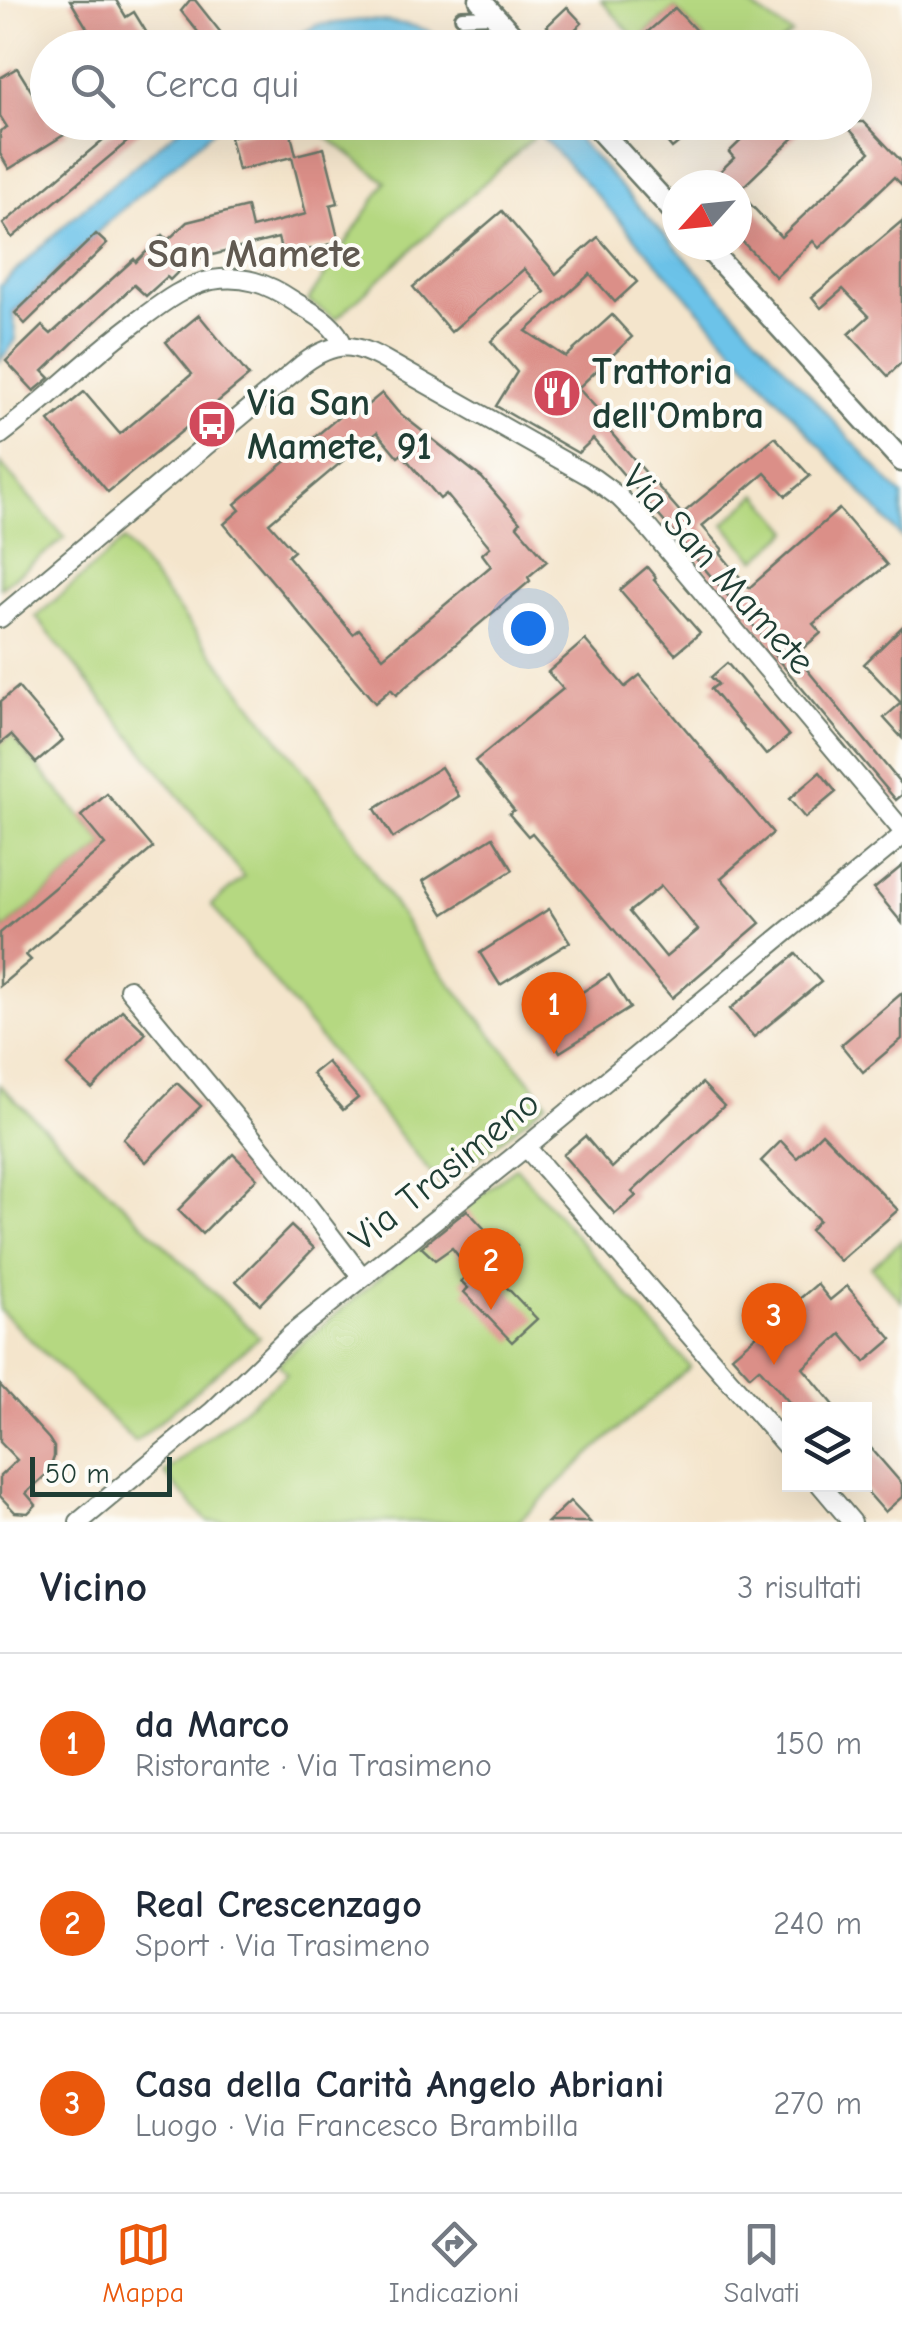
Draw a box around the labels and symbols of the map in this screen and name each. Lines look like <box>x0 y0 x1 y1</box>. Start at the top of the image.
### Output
north arrow <box>662 170 752 260</box>
district label: San Mamete <box>147 231 361 277</box>
place label: Trattoria dell'Ombra <box>592 350 764 438</box>
restaurant icon: Trattoria dell'Ombra <box>531 367 583 419</box>
place label: Via San Mamete, 91 <box>247 381 432 469</box>
bus stop icon: Via San Mamete, 91 <box>186 398 238 450</box>
street label: Via San Mamete <box>613 456 824 683</box>
your location <box>503 603 554 654</box>
pin: 1 <box>522 972 586 1054</box>
street label: Via Trasimeno <box>341 1081 548 1261</box>
pin: 2 <box>458 1228 524 1310</box>
pin: 3 <box>742 1282 806 1365</box>
scale bar <box>30 1452 172 1496</box>

